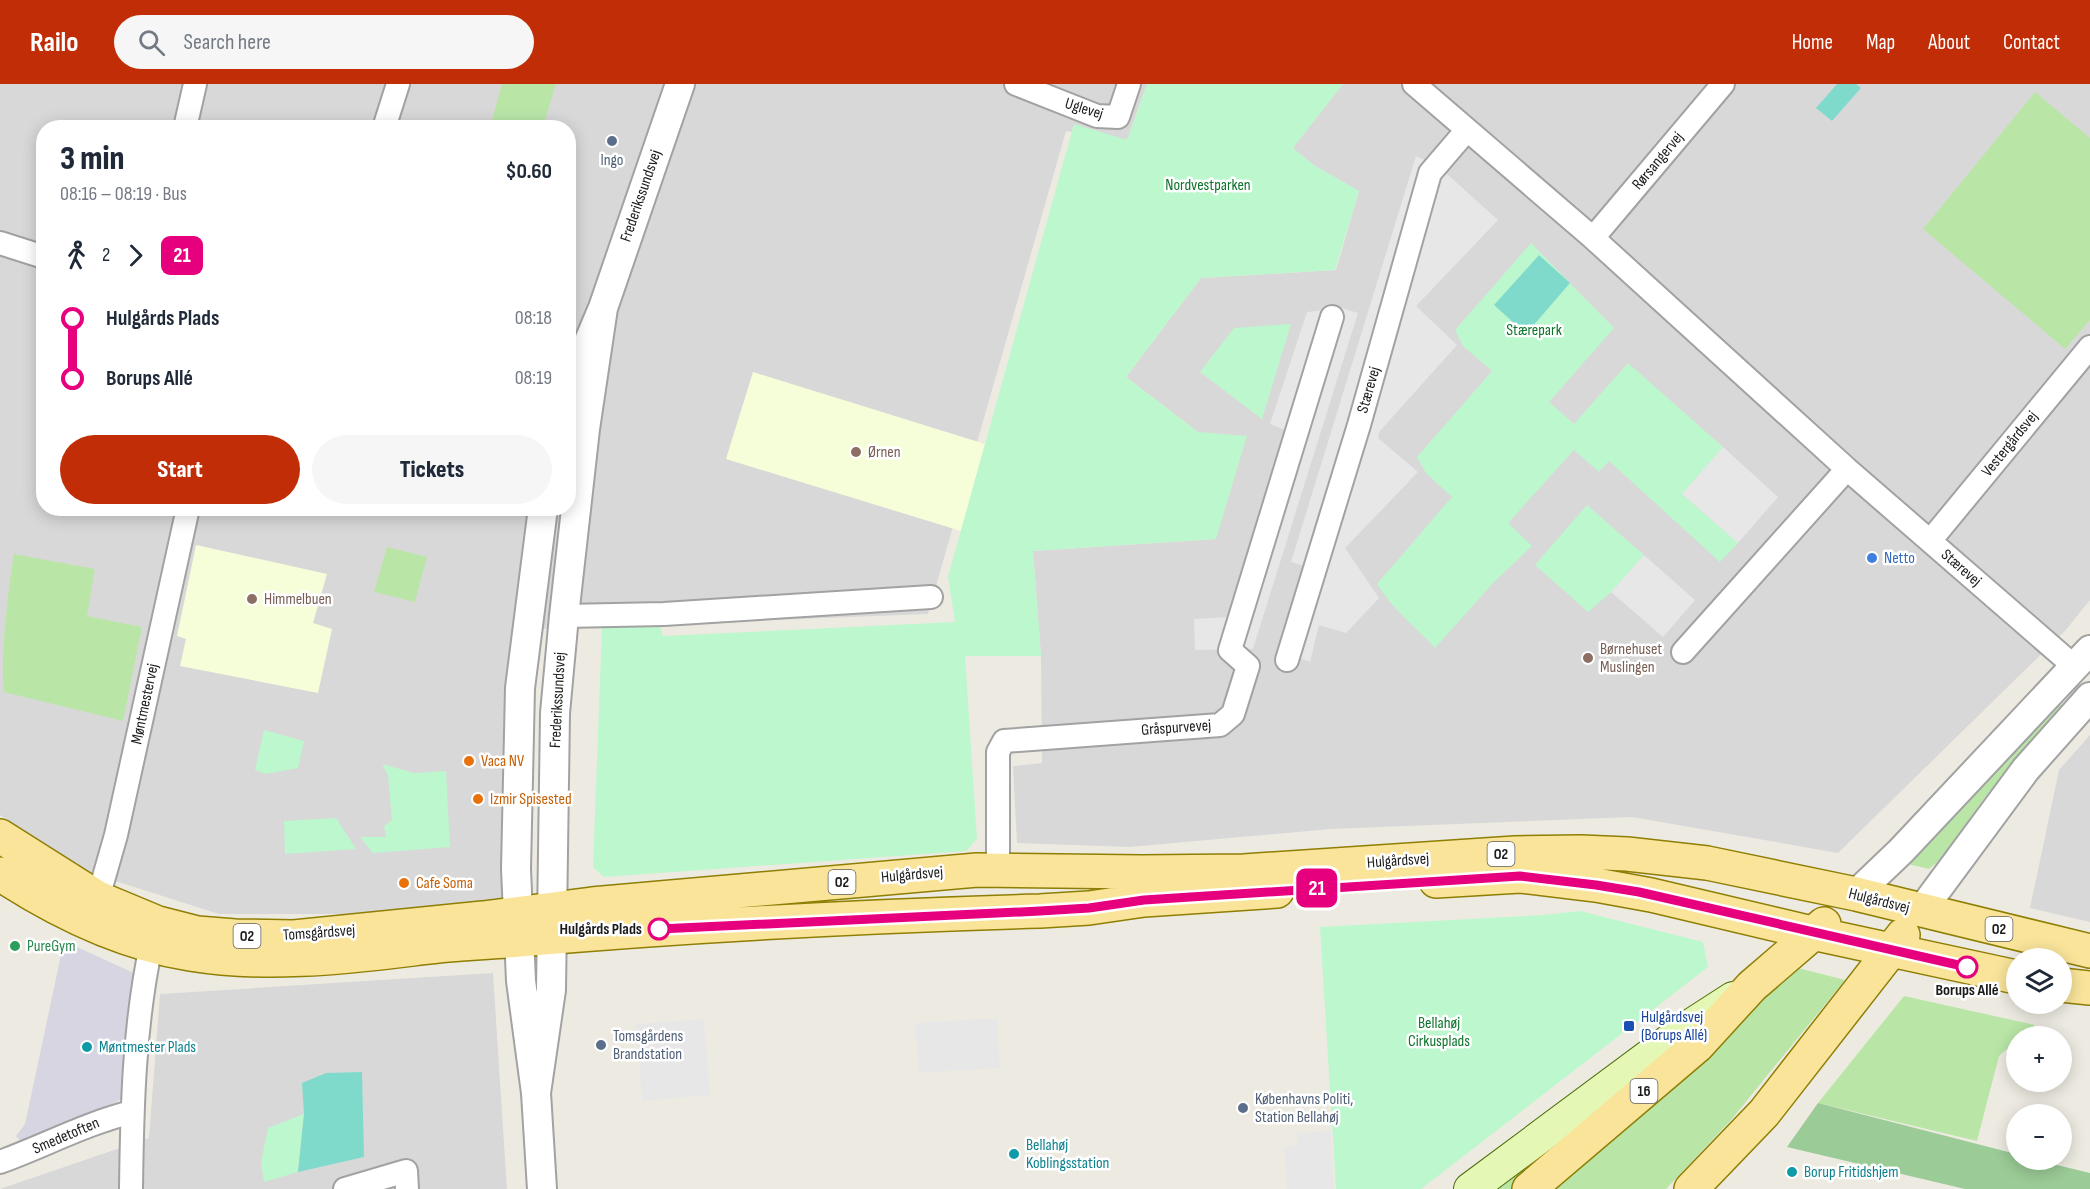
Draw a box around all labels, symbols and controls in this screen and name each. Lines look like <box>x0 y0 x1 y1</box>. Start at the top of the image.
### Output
search box <box>114 15 534 69</box>
text: Railo <box>30 26 78 59</box>
icon: search <box>135 26 168 59</box>
text: Search here <box>183 29 271 56</box>
text: Home <box>1792 30 1833 55</box>
text: Map <box>1866 30 1895 55</box>
text: About <box>1928 30 1970 55</box>
text: Contact <box>2003 30 2060 55</box>
street label: Uglevej <box>1063 94 1106 124</box>
street label: Rørsangervej <box>1628 128 1688 194</box>
marker: Ingo <box>605 134 619 148</box>
text: 3 min <box>60 139 124 179</box>
street label: Frederikssundsvej <box>616 147 666 244</box>
place label: Ingo <box>600 151 624 170</box>
text: $0.60 <box>505 158 552 185</box>
park label: Nordvestparken <box>1165 176 1251 195</box>
text: 08:16 – 08:19 · Bus <box>60 182 187 206</box>
icon: walk <box>60 239 93 272</box>
icon: forward <box>119 239 152 272</box>
text: 2 <box>102 243 110 267</box>
text: 21 <box>173 243 191 268</box>
text: Hulgårds Plads <box>106 305 219 332</box>
text: 08:18 <box>515 306 552 330</box>
park label: Stærepark <box>1506 321 1562 340</box>
text: Borups Allé <box>106 365 193 392</box>
street label: Stærevej <box>1353 365 1385 415</box>
text: 08:19 <box>515 366 552 390</box>
street label: Vestergårdsvej <box>1978 407 2042 481</box>
button: Start <box>60 435 300 504</box>
button: Tickets <box>312 435 552 504</box>
place label: Ørnen <box>868 443 901 462</box>
marker: Ørnen <box>849 445 863 459</box>
street label: Stærevej <box>1937 545 1985 591</box>
place label: Netto <box>1884 549 1915 568</box>
marker: Netto <box>1865 551 1879 565</box>
place label: Himmelbuen <box>264 590 332 609</box>
marker: Himmelbuen <box>245 592 259 606</box>
place label: Børnehuset Muslingen <box>1600 640 1662 677</box>
street label: Frederikssundsvej <box>546 651 570 748</box>
marker: Børnehuset Muslingen <box>1581 651 1595 665</box>
street label: Møntmestervej <box>127 662 163 746</box>
street label: Gråspurvevej <box>1140 716 1212 740</box>
place label: Vaca NV <box>481 752 525 771</box>
marker: Vaca NV <box>462 754 476 768</box>
place label: Izmir Spisested <box>490 790 572 809</box>
marker: Izmir Spisested <box>471 792 485 806</box>
road number: O2 <box>1488 842 1514 866</box>
street label: Hulgårdsvej <box>1366 849 1430 873</box>
street label: Hulgårdsvej <box>880 863 944 887</box>
line badge: 21 <box>1290 868 1344 908</box>
road number: O2 <box>828 870 856 894</box>
place label: Cafe Soma <box>416 874 473 893</box>
marker: Cafe Soma <box>397 876 411 890</box>
text: 21 <box>1308 876 1326 901</box>
street label: Hulgårdsvej <box>1847 884 1912 918</box>
road number: O2 <box>1986 917 2012 941</box>
marker: Hulgårds Plads <box>648 918 670 940</box>
place label: Hulgårds Plads <box>560 920 642 939</box>
street label: Tomsgårdsvej <box>282 921 356 945</box>
road number: O2 <box>234 924 260 948</box>
place label: PureGym <box>27 937 75 956</box>
marker: PureGym <box>8 939 22 953</box>
map controls <box>2006 948 2072 1170</box>
button: layers <box>2006 948 2072 1014</box>
marker: Borups Allé <box>1956 956 1978 978</box>
place label: Borups Allé <box>1935 981 1999 1000</box>
place label: Hulgårdsvej (Borups Allé) <box>1641 1008 1707 1045</box>
park label: Bellahøj Cirkusplads <box>1408 1014 1470 1051</box>
marker: Hulgårdsvej (Borups Allé) <box>1622 1019 1636 1033</box>
button: + <box>2006 1026 2072 1092</box>
place label: Tomsgårdens Brandstation <box>613 1027 684 1064</box>
place label: Møntmester Plads <box>99 1038 196 1057</box>
marker: Tomsgårdens Brandstation <box>594 1038 608 1052</box>
marker: Møntmester Plads <box>80 1040 94 1054</box>
road number: 16 <box>1630 1079 1658 1103</box>
place label: Københavns Politi, Station Bellahøj <box>1255 1090 1353 1127</box>
marker: Københavns Politi, Station Bellahøj <box>1236 1101 1250 1115</box>
button: − <box>2006 1104 2072 1170</box>
street label: Smedetoften <box>30 1113 102 1159</box>
place label: Bellahøj Koblingsstation <box>1026 1136 1109 1173</box>
marker: Bellahøj Koblingsstation <box>1007 1147 1021 1161</box>
place label: Borup Fritidshjem <box>1804 1163 1899 1182</box>
marker: Borup Fritidshjem <box>1785 1165 1799 1179</box>

